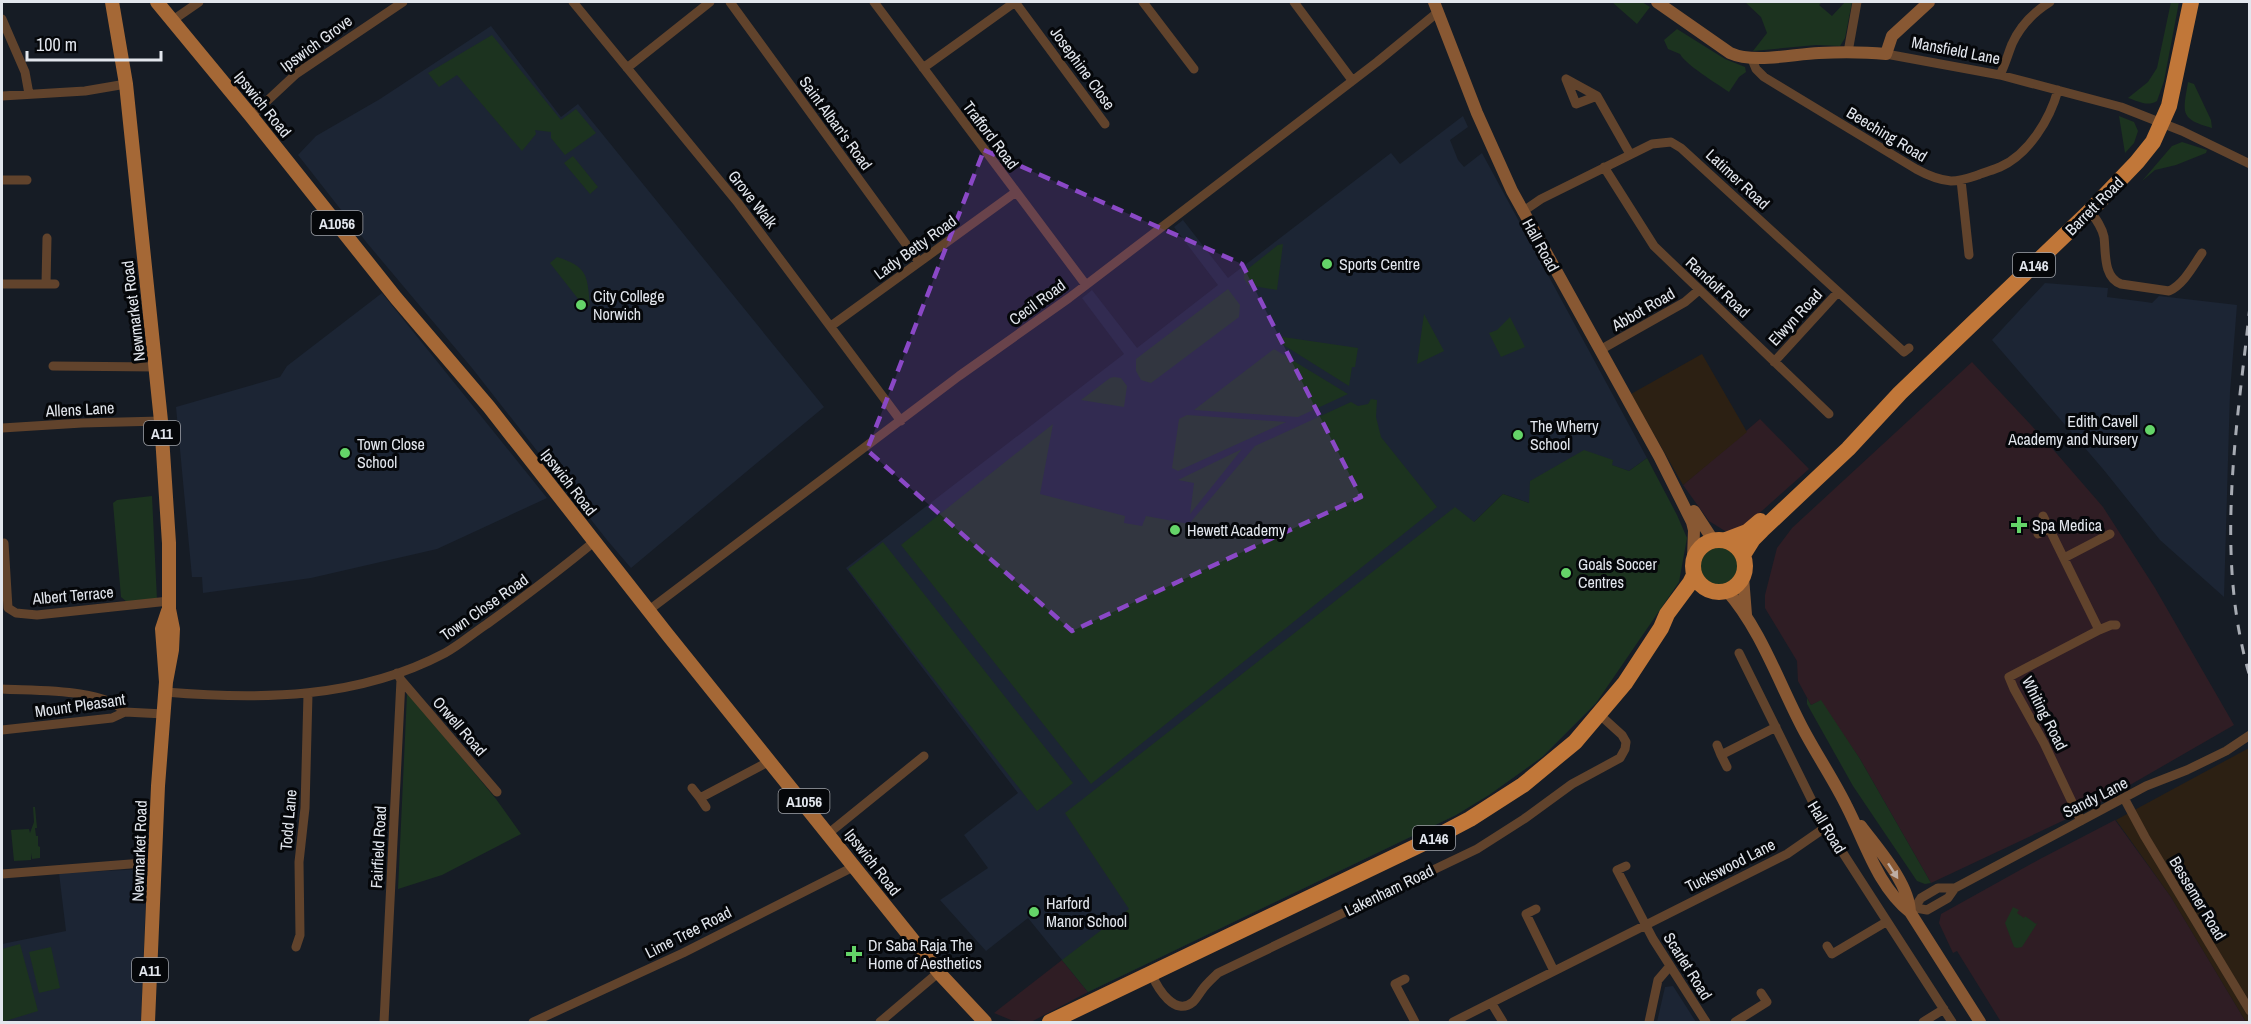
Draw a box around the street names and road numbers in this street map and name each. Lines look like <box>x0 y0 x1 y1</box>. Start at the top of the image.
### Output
street label: Ipswich Grove <box>276 9 356 77</box>
street label: Josephine Close <box>1045 22 1121 114</box>
street label: Mansfield Lane <box>1910 31 2002 69</box>
street label: Ipswich Road <box>229 66 297 142</box>
street label: Saint Alban's Road <box>794 72 878 174</box>
street label: Trafford Road <box>958 96 1024 174</box>
street label: Beeching Road <box>1843 101 1931 167</box>
street label: Latimer Road <box>1701 144 1775 214</box>
street label: Grove Walk <box>723 165 783 233</box>
street label: Barrett Road <box>2060 172 2128 240</box>
street label: Lady Betty Road <box>869 210 961 284</box>
road number: A1056 <box>312 211 362 235</box>
street label: Hall Road <box>1517 214 1565 276</box>
street label: Randolf Road <box>1681 252 1755 322</box>
road number: A146 <box>2013 253 2055 277</box>
street label: Newmarket Road <box>116 259 150 363</box>
street label: Cecil Road <box>1004 274 1070 330</box>
street label: Abbot Road <box>1607 282 1679 336</box>
street label: Elwyn Road <box>1763 284 1827 350</box>
street label: Allens Lane <box>44 396 115 422</box>
road number: A11 <box>144 421 180 445</box>
street label: Ipswich Road <box>536 444 602 520</box>
street label: Town Close Road <box>436 568 532 646</box>
street label: Albert Terrace <box>30 580 115 610</box>
street label: Whiting Road <box>2017 672 2073 754</box>
street label: Mount Pleasant <box>33 688 127 722</box>
street label: Orwell Road <box>428 692 492 760</box>
street label: Sandy Lane <box>2059 771 2131 823</box>
street label: Todd Lane <box>274 789 302 851</box>
road number: A1056 <box>778 789 830 813</box>
street label: Hall Road <box>1803 797 1851 857</box>
street label: Newmarket Road <box>126 800 152 902</box>
street label: Fairfield Road <box>365 805 391 889</box>
street label: Ipswich Road <box>840 824 906 900</box>
road number: A146 <box>1413 826 1455 850</box>
street label: Tuckswood Lane <box>1681 833 1779 897</box>
street label: Bessemer Road <box>2164 852 2232 944</box>
street label: Lakenham Road <box>1341 859 1437 921</box>
street label: Lime Tree Road <box>641 901 735 963</box>
street label: Scarlet Road <box>1659 928 1717 1004</box>
road number: A11 <box>132 958 168 982</box>

